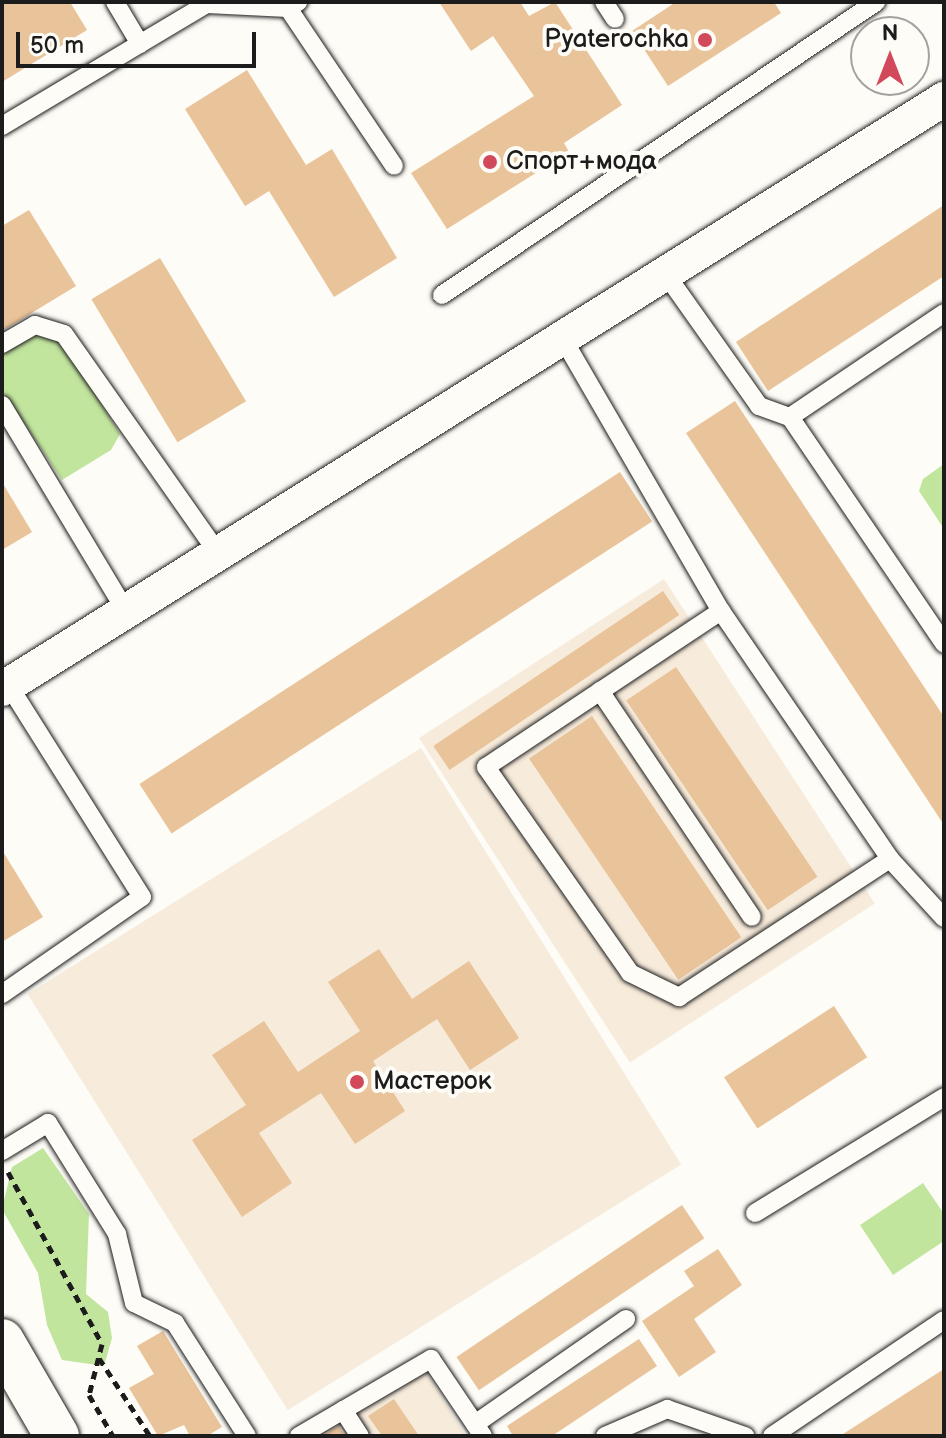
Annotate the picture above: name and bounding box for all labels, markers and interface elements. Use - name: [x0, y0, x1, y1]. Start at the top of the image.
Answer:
- scale bar: [20, 16, 260, 66]
- north arrow: [850, 16, 930, 96]
- text: N: [882, 20, 898, 47]
- place label: Pyaterochka: [544, 24, 689, 56]
- text: 50 m: [30, 31, 84, 60]
- marker: Pyaterochka: [696, 31, 714, 49]
- place label: Спорт+мода: [506, 146, 657, 178]
- marker: Спорт+мода: [481, 153, 499, 171]
- place label: Мастерок: [373, 1066, 492, 1098]
- marker: Мастерок: [348, 1073, 366, 1091]

